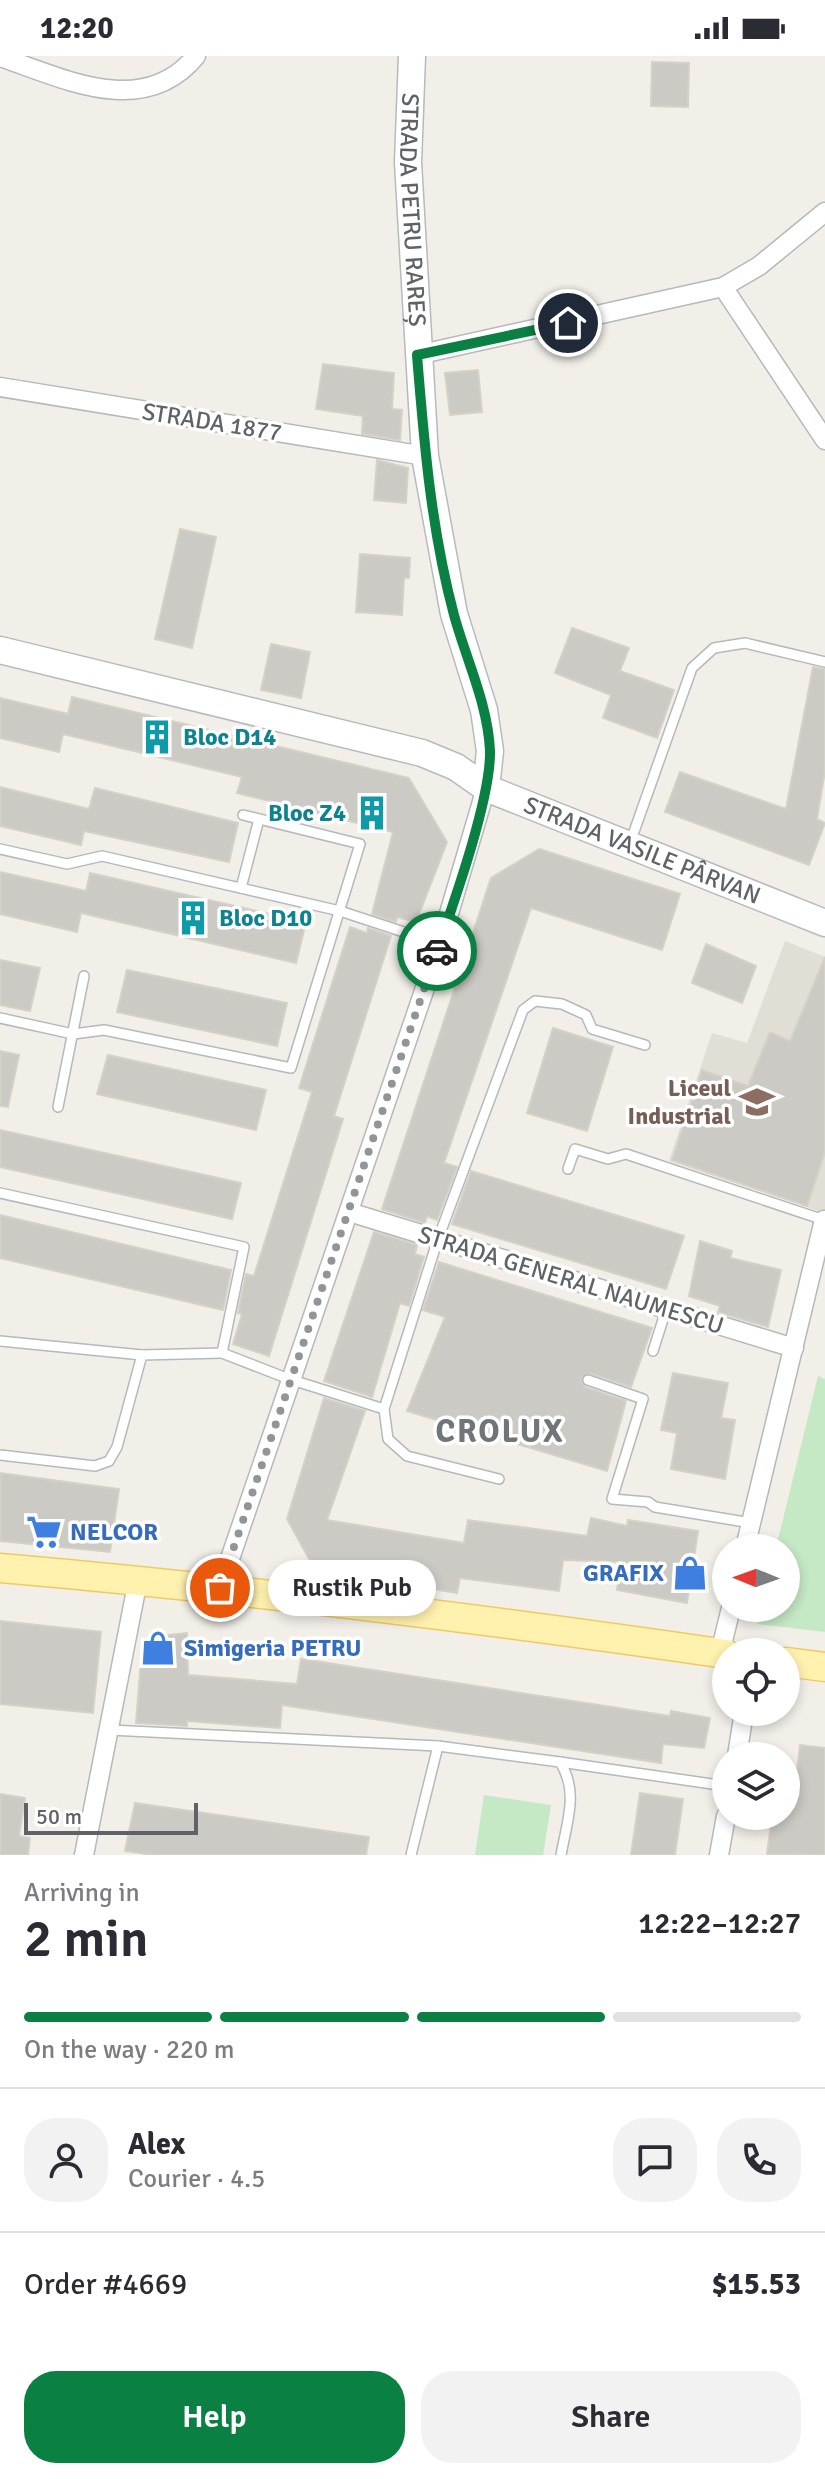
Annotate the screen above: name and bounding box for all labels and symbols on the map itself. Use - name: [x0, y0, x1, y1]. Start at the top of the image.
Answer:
- street label: STRADA PETRU RAREȘ: [393, 93, 432, 327]
- pin: [534, 289, 602, 357]
- street label: STRADA 1877: [140, 396, 284, 448]
- building icon: Bloc D14: [138, 718, 176, 756]
- place label: Bloc D14: [183, 722, 276, 752]
- street label: STRADA VASILE PÂRVAN: [520, 790, 765, 911]
- building icon: Bloc Z4: [353, 794, 391, 832]
- place label: Bloc Z4: [268, 798, 346, 828]
- building icon: Bloc D10: [174, 899, 212, 937]
- place label: Bloc D10: [219, 903, 312, 933]
- courier: [397, 911, 477, 991]
- place label: Liceul Industrial: [628, 1073, 731, 1131]
- school or university icon: Liceul Industrial: [738, 1083, 776, 1121]
- street label: STRADA GENERAL NAUMESCU: [415, 1219, 727, 1341]
- district label: CROLUX: [435, 1412, 565, 1451]
- supermarket icon: NELCOR: [25, 1513, 63, 1551]
- place label: NELCOR: [70, 1517, 158, 1547]
- north arrow: [712, 1534, 800, 1622]
- pin: [186, 1554, 254, 1622]
- shop icon: GRAFIX: [671, 1554, 709, 1592]
- place label: GRAFIX: [583, 1558, 664, 1588]
- callout: Rustik Pub: [268, 1560, 436, 1616]
- shop icon: Simigeria PETRU: [139, 1629, 177, 1667]
- place label: Simigeria PETRU: [184, 1633, 361, 1663]
- scale bar: [24, 1799, 198, 1835]

